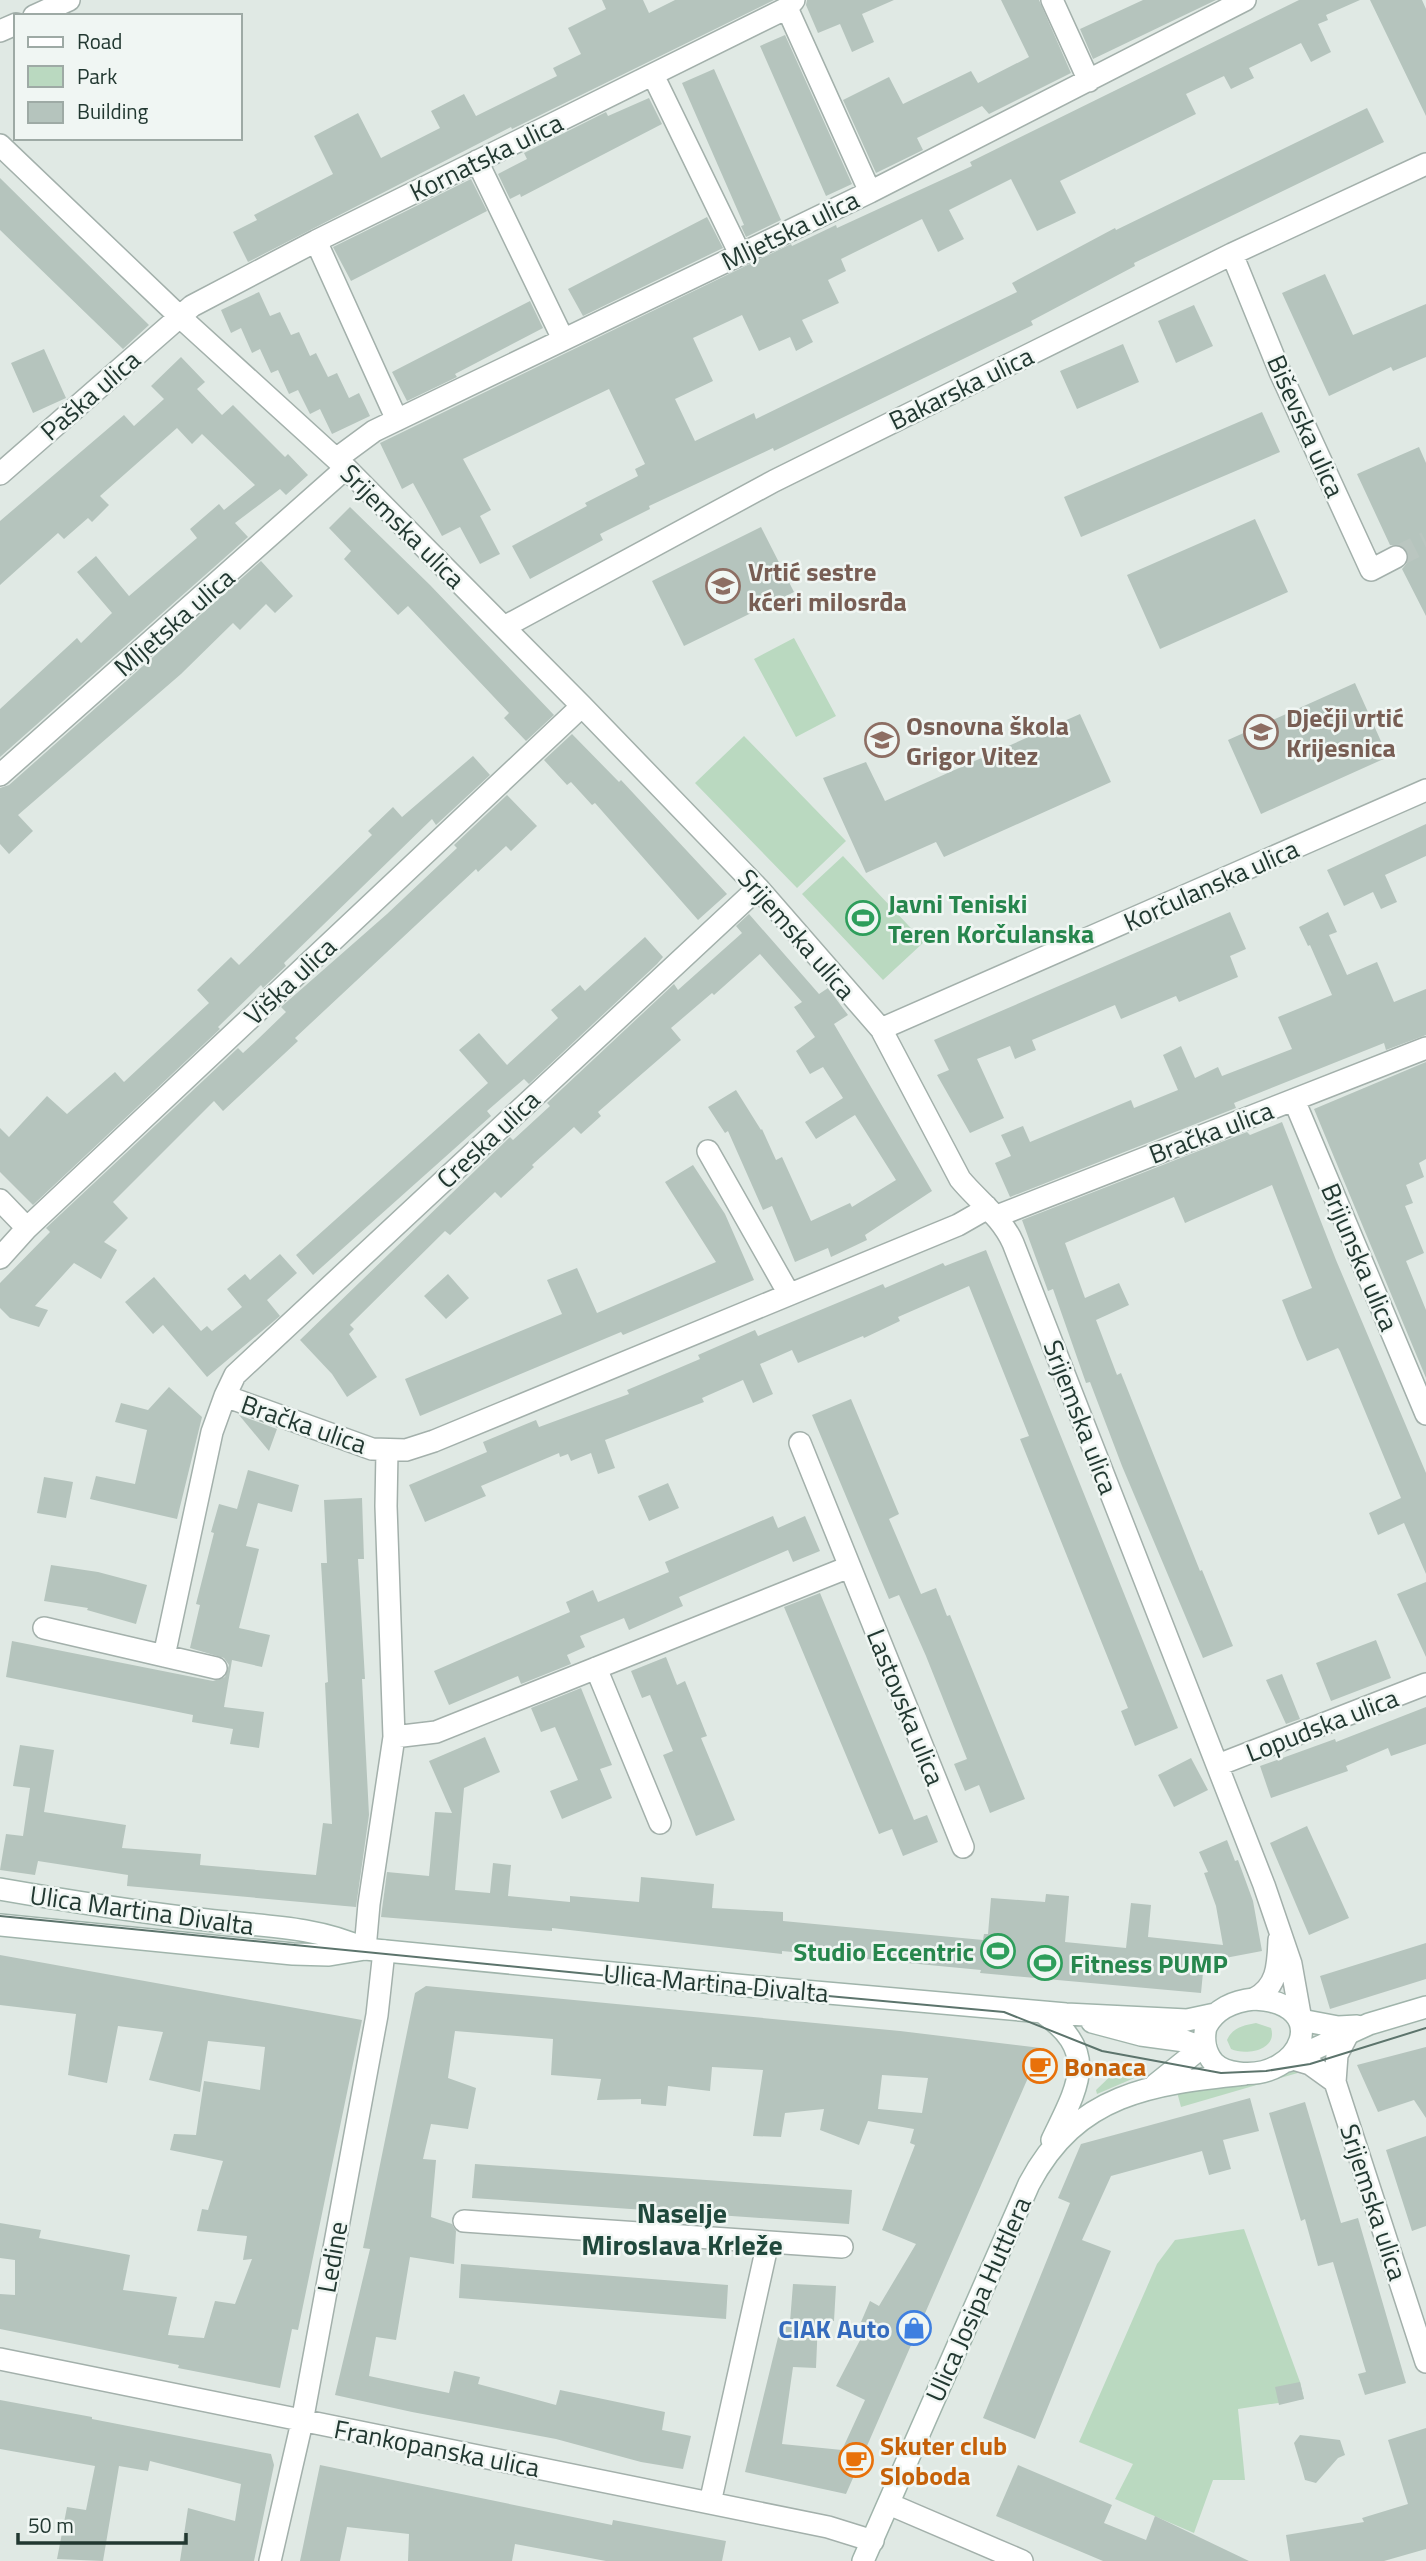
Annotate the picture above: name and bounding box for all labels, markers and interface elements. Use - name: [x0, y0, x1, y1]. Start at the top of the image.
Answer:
- legend: [14, 14, 242, 140]
- text: Road: [77, 25, 122, 57]
- text: Park: [77, 60, 117, 92]
- text: Building: [77, 95, 149, 127]
- street label: Kornatska ulica: [403, 103, 569, 211]
- street label: Mljetska ulica: [715, 180, 865, 280]
- street label: Bakarska ulica: [882, 336, 1040, 440]
- street label: Paška ulica: [31, 340, 149, 450]
- street label: Biševska ulica: [1257, 349, 1355, 503]
- street label: Srijemska ulica: [332, 455, 474, 597]
- place label: Vrtić sestre kćeri milosrđa: [748, 552, 907, 621]
- street label: Mljetska ulica: [105, 558, 243, 686]
- school or university icon: Vrtić sestre kćeri milosrđa: [704, 567, 742, 605]
- place label: Dječji vrtić Krijesnica: [1286, 698, 1404, 767]
- place label: Osnovna škola Grigor Vitez: [906, 706, 1069, 775]
- school or university icon: Dječji vrtić Krijesnica: [1242, 713, 1280, 751]
- school or university icon: Osnovna škola Grigor Vitez: [863, 721, 901, 759]
- street label: Korčulanska ulica: [1117, 829, 1305, 941]
- street label: Srijemska ulica: [729, 860, 865, 1008]
- place label: Javni Teniski Teren Korčulanska: [888, 884, 1094, 953]
- sports icon: Javni Teniski Teren Korčulanska: [844, 899, 882, 937]
- street label: Viška ulica: [235, 928, 345, 1034]
- street label: Creska ulica: [428, 1081, 548, 1197]
- street label: Bračka ulica: [1143, 1090, 1279, 1174]
- street label: Brijunska ulica: [1311, 1177, 1409, 1337]
- street label: Srijemska ulica: [1034, 1334, 1128, 1500]
- street label: Bračka ulica: [236, 1384, 372, 1464]
- street label: Lastovska ulica: [857, 1623, 955, 1791]
- street label: Lopudska ulica: [1240, 1678, 1404, 1772]
- street label: Ulica Martina Divalta: [27, 1875, 257, 1945]
- place label: Studio Eccentric: [793, 1932, 974, 1971]
- sports icon: Studio Eccentric: [979, 1932, 1017, 1970]
- sports icon: Fitness PUMP: [1026, 1944, 1064, 1982]
- place label: Fitness PUMP: [1070, 1944, 1228, 1983]
- street label: Ulica Martina Divalta: [602, 1954, 830, 2012]
- cafe icon: Bonaca: [1021, 2047, 1059, 2085]
- place label: Bonaca: [1064, 2047, 1146, 2086]
- street label: Srijemska ulica: [1330, 2119, 1418, 2285]
- street label: Ulica Josipa Huttlera: [915, 2190, 1041, 2408]
- district label: Naselje Miroslava Krleže: [581, 2191, 783, 2266]
- street label: Ledine: [307, 2218, 357, 2296]
- place label: CIAK Auto: [778, 2309, 890, 2348]
- shop icon: CIAK Auto: [895, 2309, 933, 2347]
- street label: Frankopanska ulica: [331, 2409, 543, 2487]
- place label: Skuter club Sloboda: [880, 2426, 1007, 2495]
- cafe icon: Skuter club Sloboda: [837, 2441, 875, 2479]
- scale bar: [18, 2502, 186, 2546]
- text: 50 m: [28, 2509, 74, 2541]

